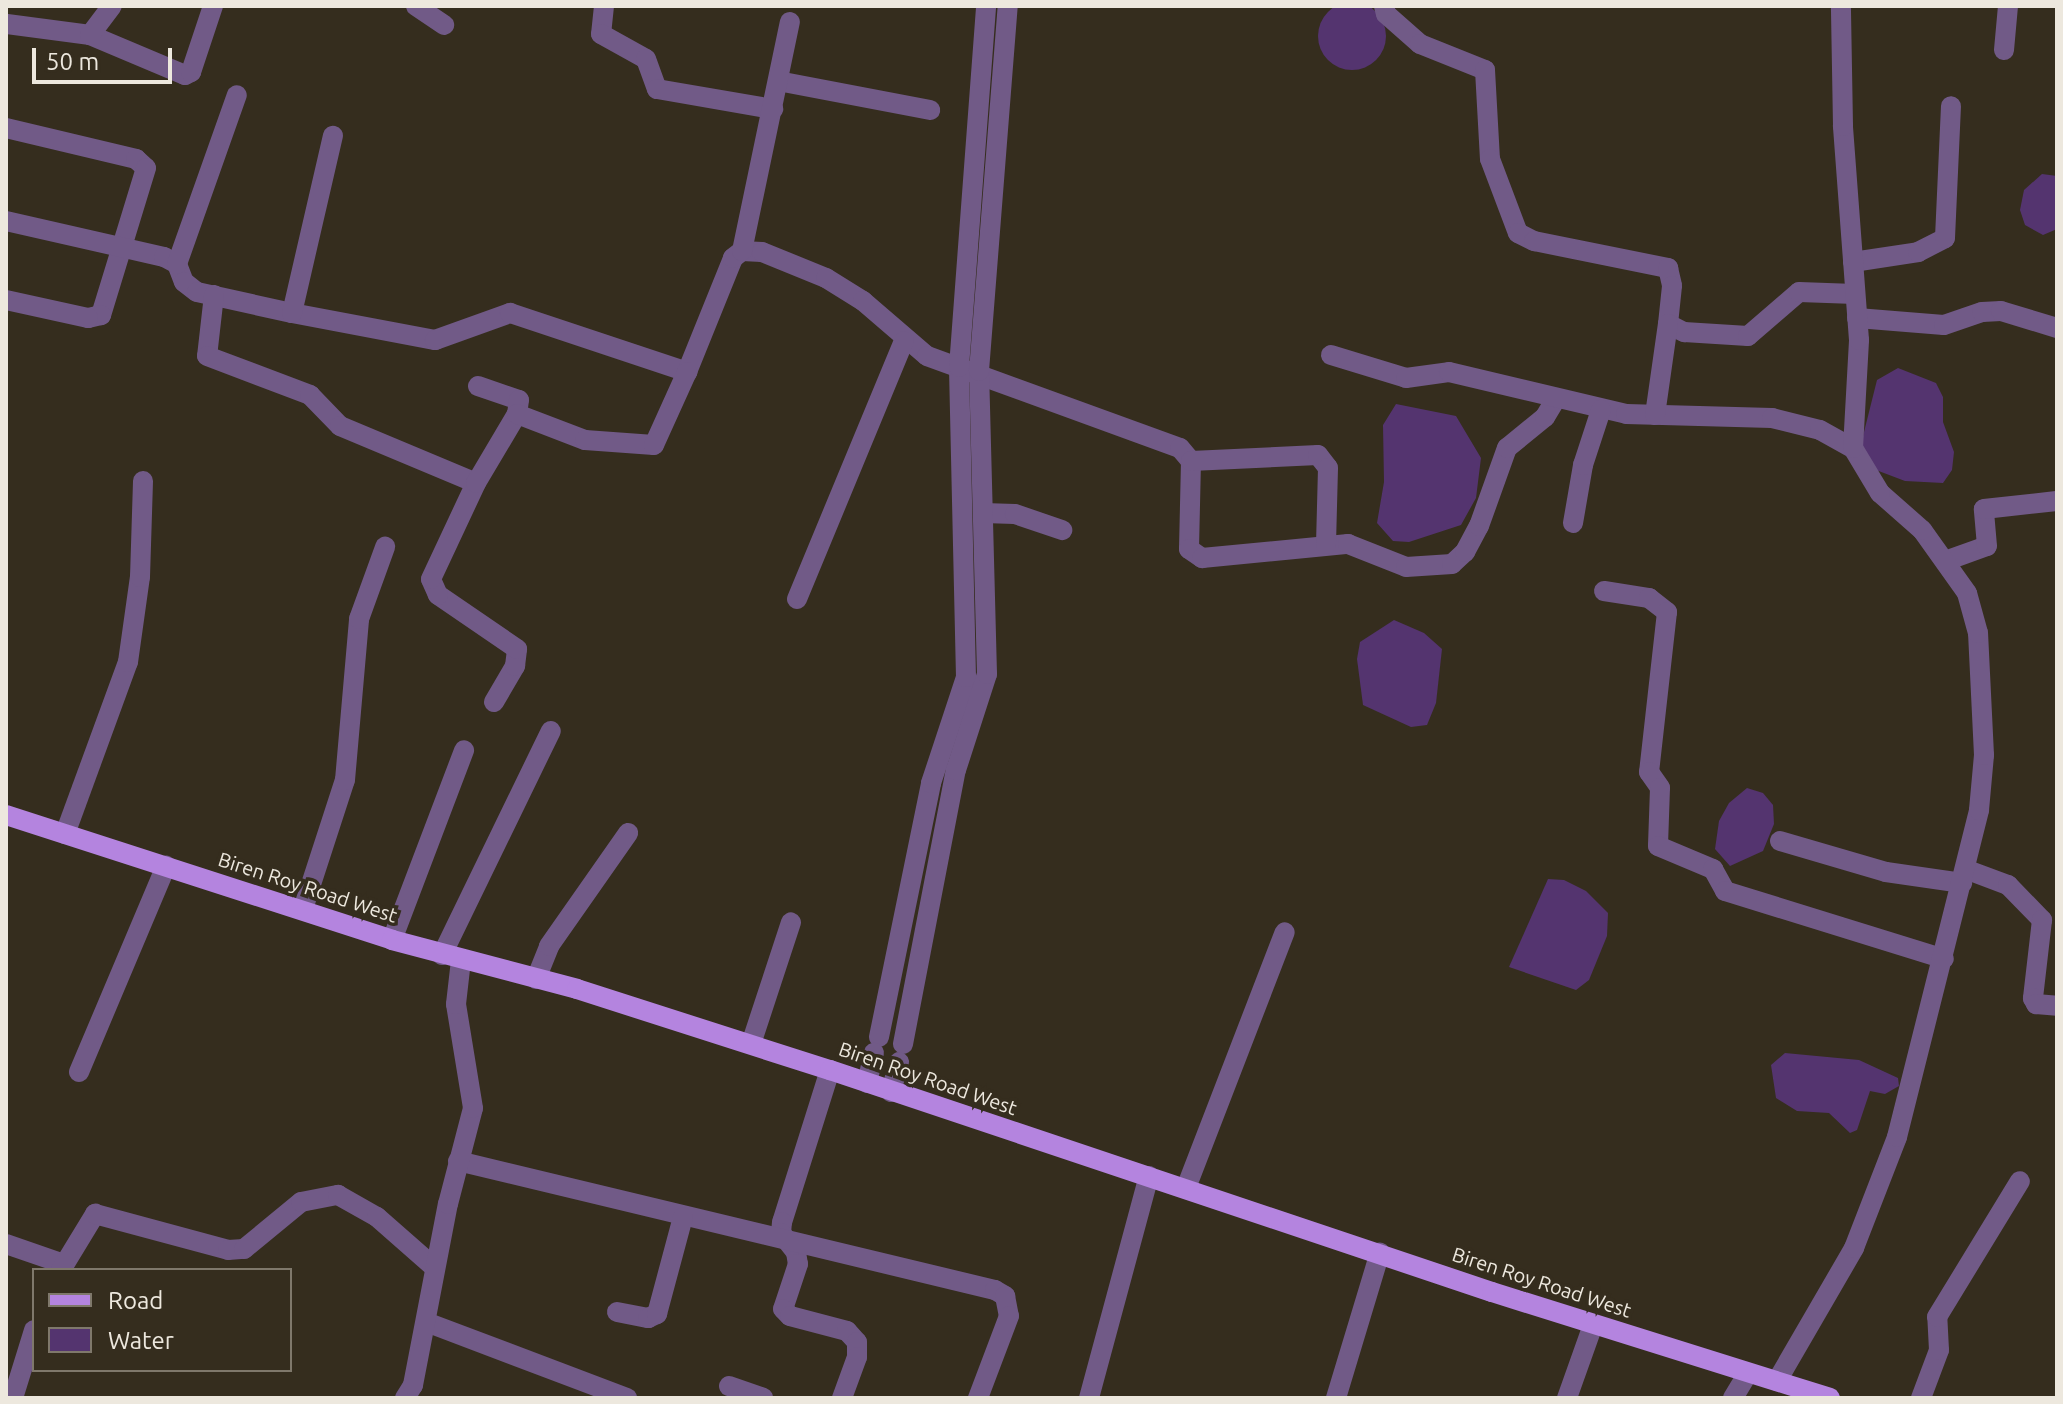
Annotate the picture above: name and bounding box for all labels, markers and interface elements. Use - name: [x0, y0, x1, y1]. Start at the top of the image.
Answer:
- scale bar: [36, 32, 176, 82]
- text: 50 m: [46, 48, 99, 75]
- street label: Biren Roy Road West: [215, 847, 401, 927]
- street label: Biren Roy Road West: [836, 1036, 1020, 1120]
- street label: Biren Roy Road West: [1449, 1242, 1635, 1322]
- legend: [32, 1268, 292, 1372]
- text: Road: [108, 1287, 163, 1314]
- text: Water: [108, 1327, 174, 1354]

